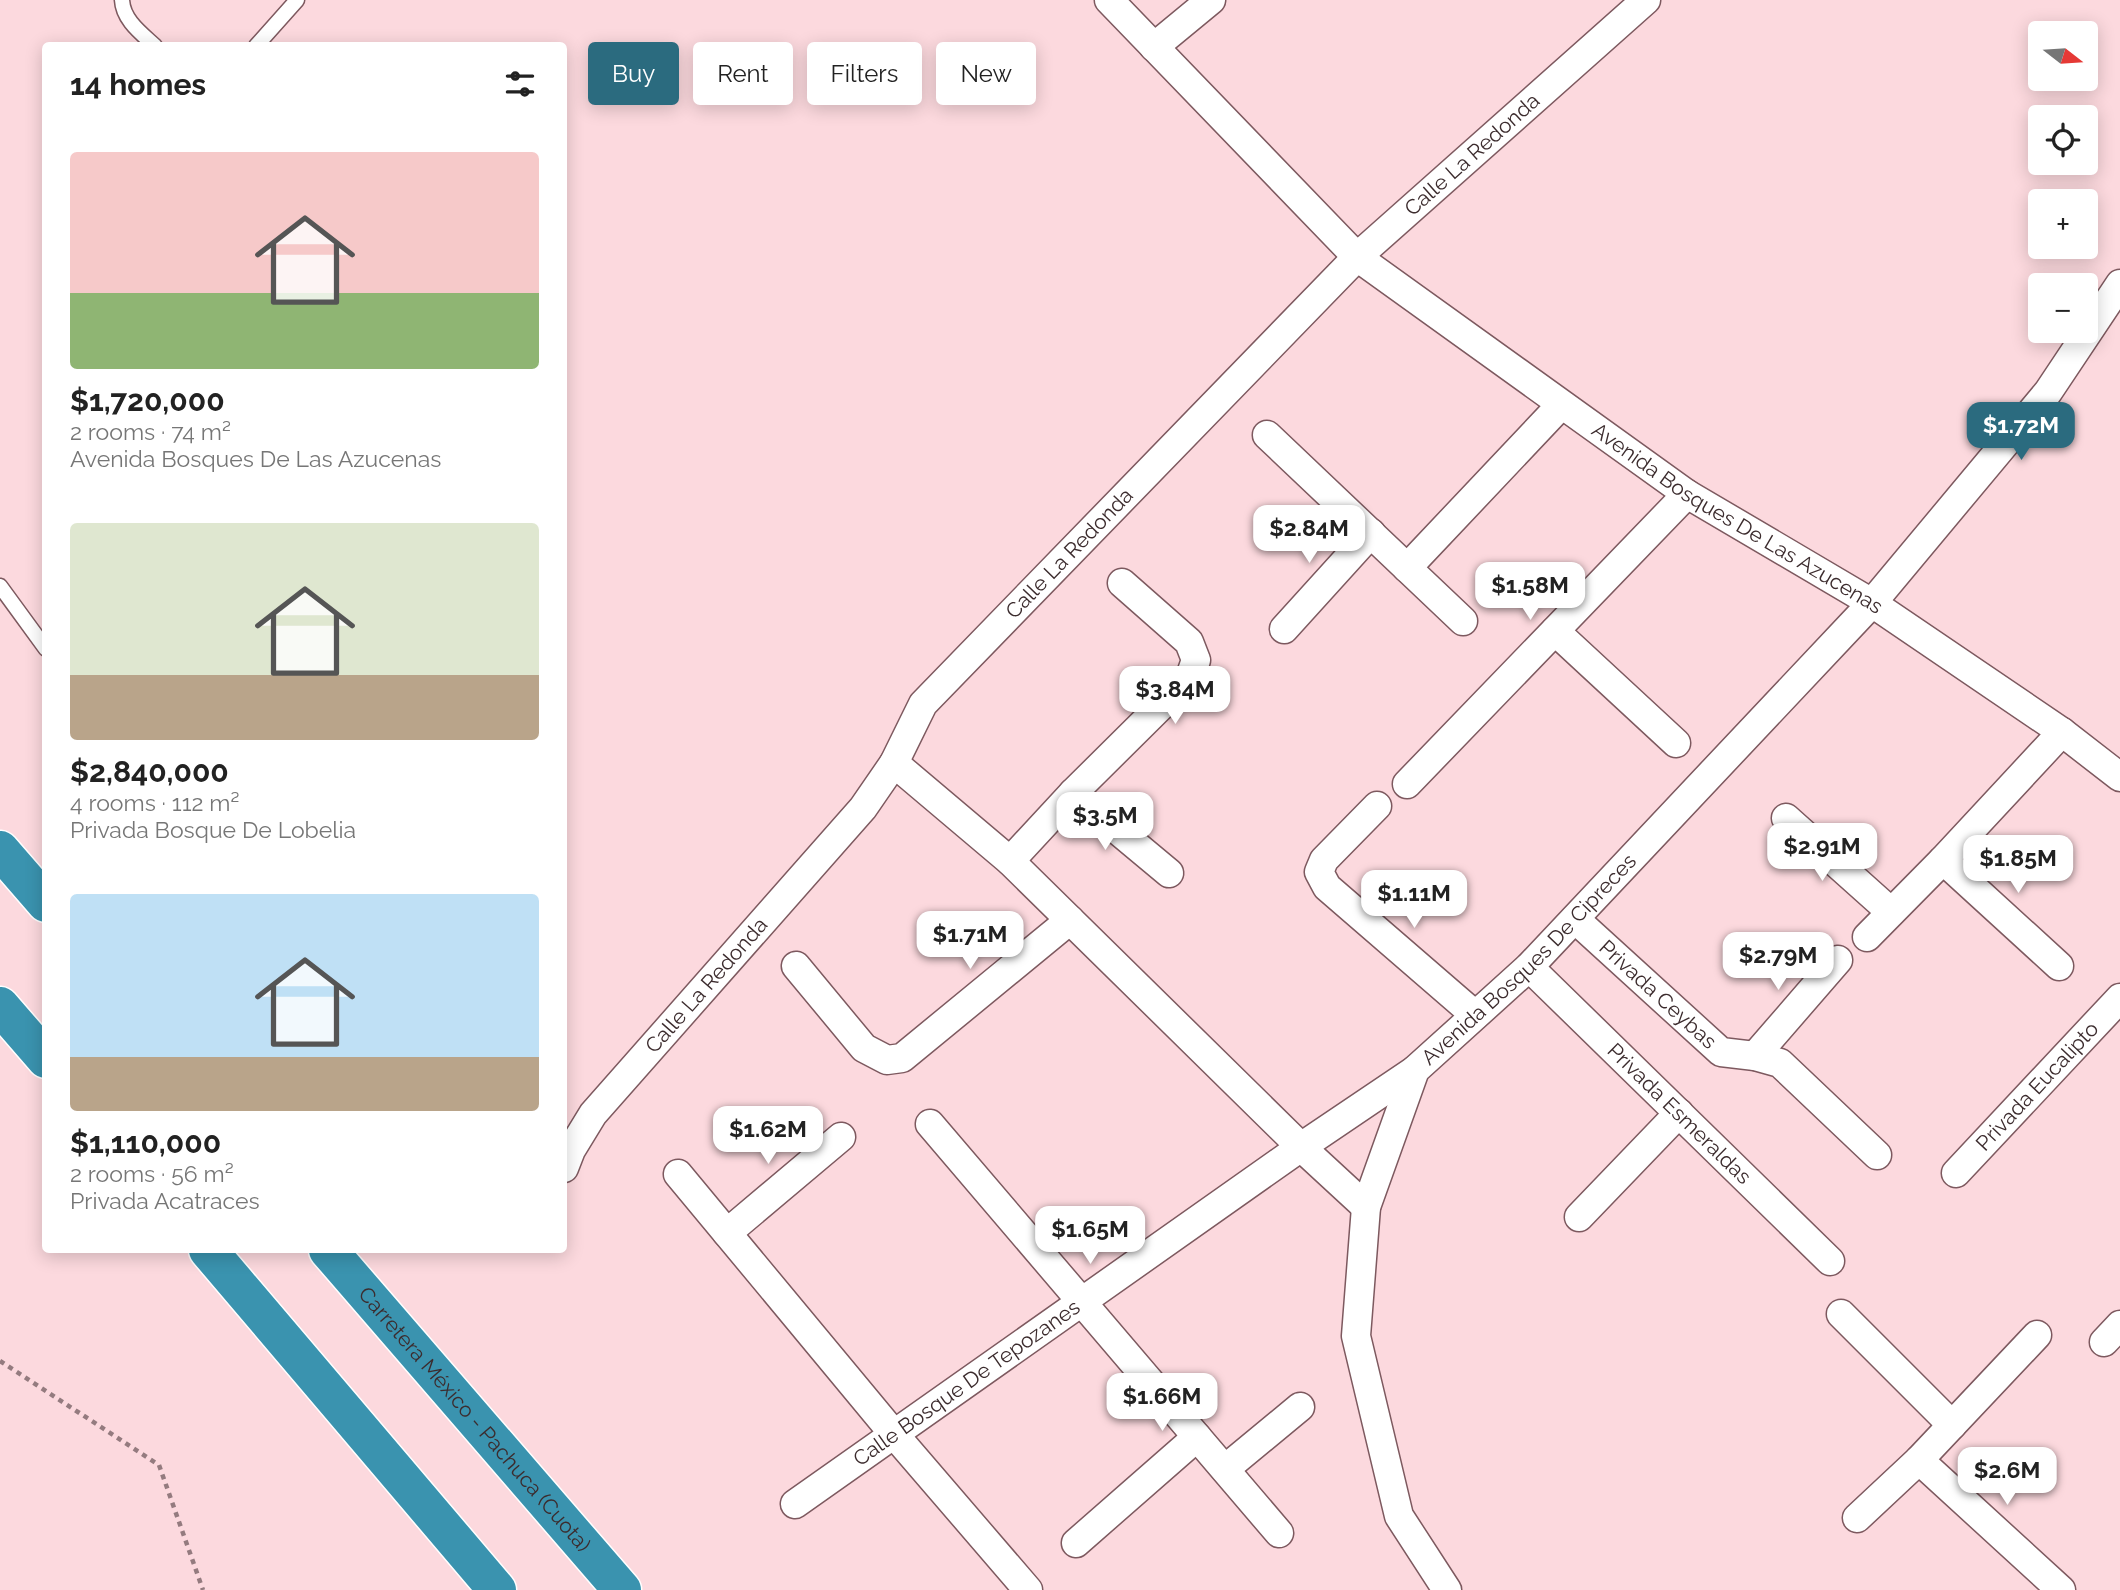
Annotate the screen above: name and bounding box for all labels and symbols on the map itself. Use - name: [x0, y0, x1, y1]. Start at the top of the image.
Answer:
- north arrow: [2028, 21, 2098, 91]
- street label: Calle La Redonda: [1399, 88, 1544, 221]
- pin: $1.72M: [1964, 402, 2078, 462]
- street label: Avenida Bosques De Las Azucenas: [1587, 417, 1888, 619]
- street label: Calle La Redonda: [1000, 483, 1138, 623]
- pin: $2.84M: [1252, 505, 1366, 565]
- pin: $1.58M: [1473, 562, 1587, 622]
- pin: $3.84M: [1118, 666, 1232, 726]
- pin: $3.5M: [1056, 792, 1154, 852]
- pin: $2.91M: [1765, 824, 1879, 883]
- pin: $1.85M: [1961, 836, 2075, 895]
- street label: Avenida Bosques De Cipreces: [1416, 848, 1641, 1070]
- pin: $1.11M: [1357, 870, 1471, 930]
- street label: Calle La Redonda: [640, 912, 772, 1058]
- pin: $1.71M: [913, 912, 1027, 971]
- pin: $2.79M: [1721, 932, 1835, 992]
- street label: Privada Ceybas: [1594, 934, 1722, 1054]
- street label: Privada Eucalipto: [1971, 1016, 2103, 1156]
- street label: Privada Esmeraldas: [1603, 1038, 1757, 1189]
- pin: $1.62M: [711, 1106, 825, 1166]
- pin: $1.65M: [1033, 1206, 1147, 1266]
- street label: Carretera México - Pachuca (Cuota): [353, 1281, 596, 1557]
- street label: Calle Bosque De Tepozanes: [848, 1294, 1084, 1471]
- pin: $1.66M: [1105, 1374, 1219, 1433]
- pin: $2.6M: [1958, 1448, 2056, 1507]

